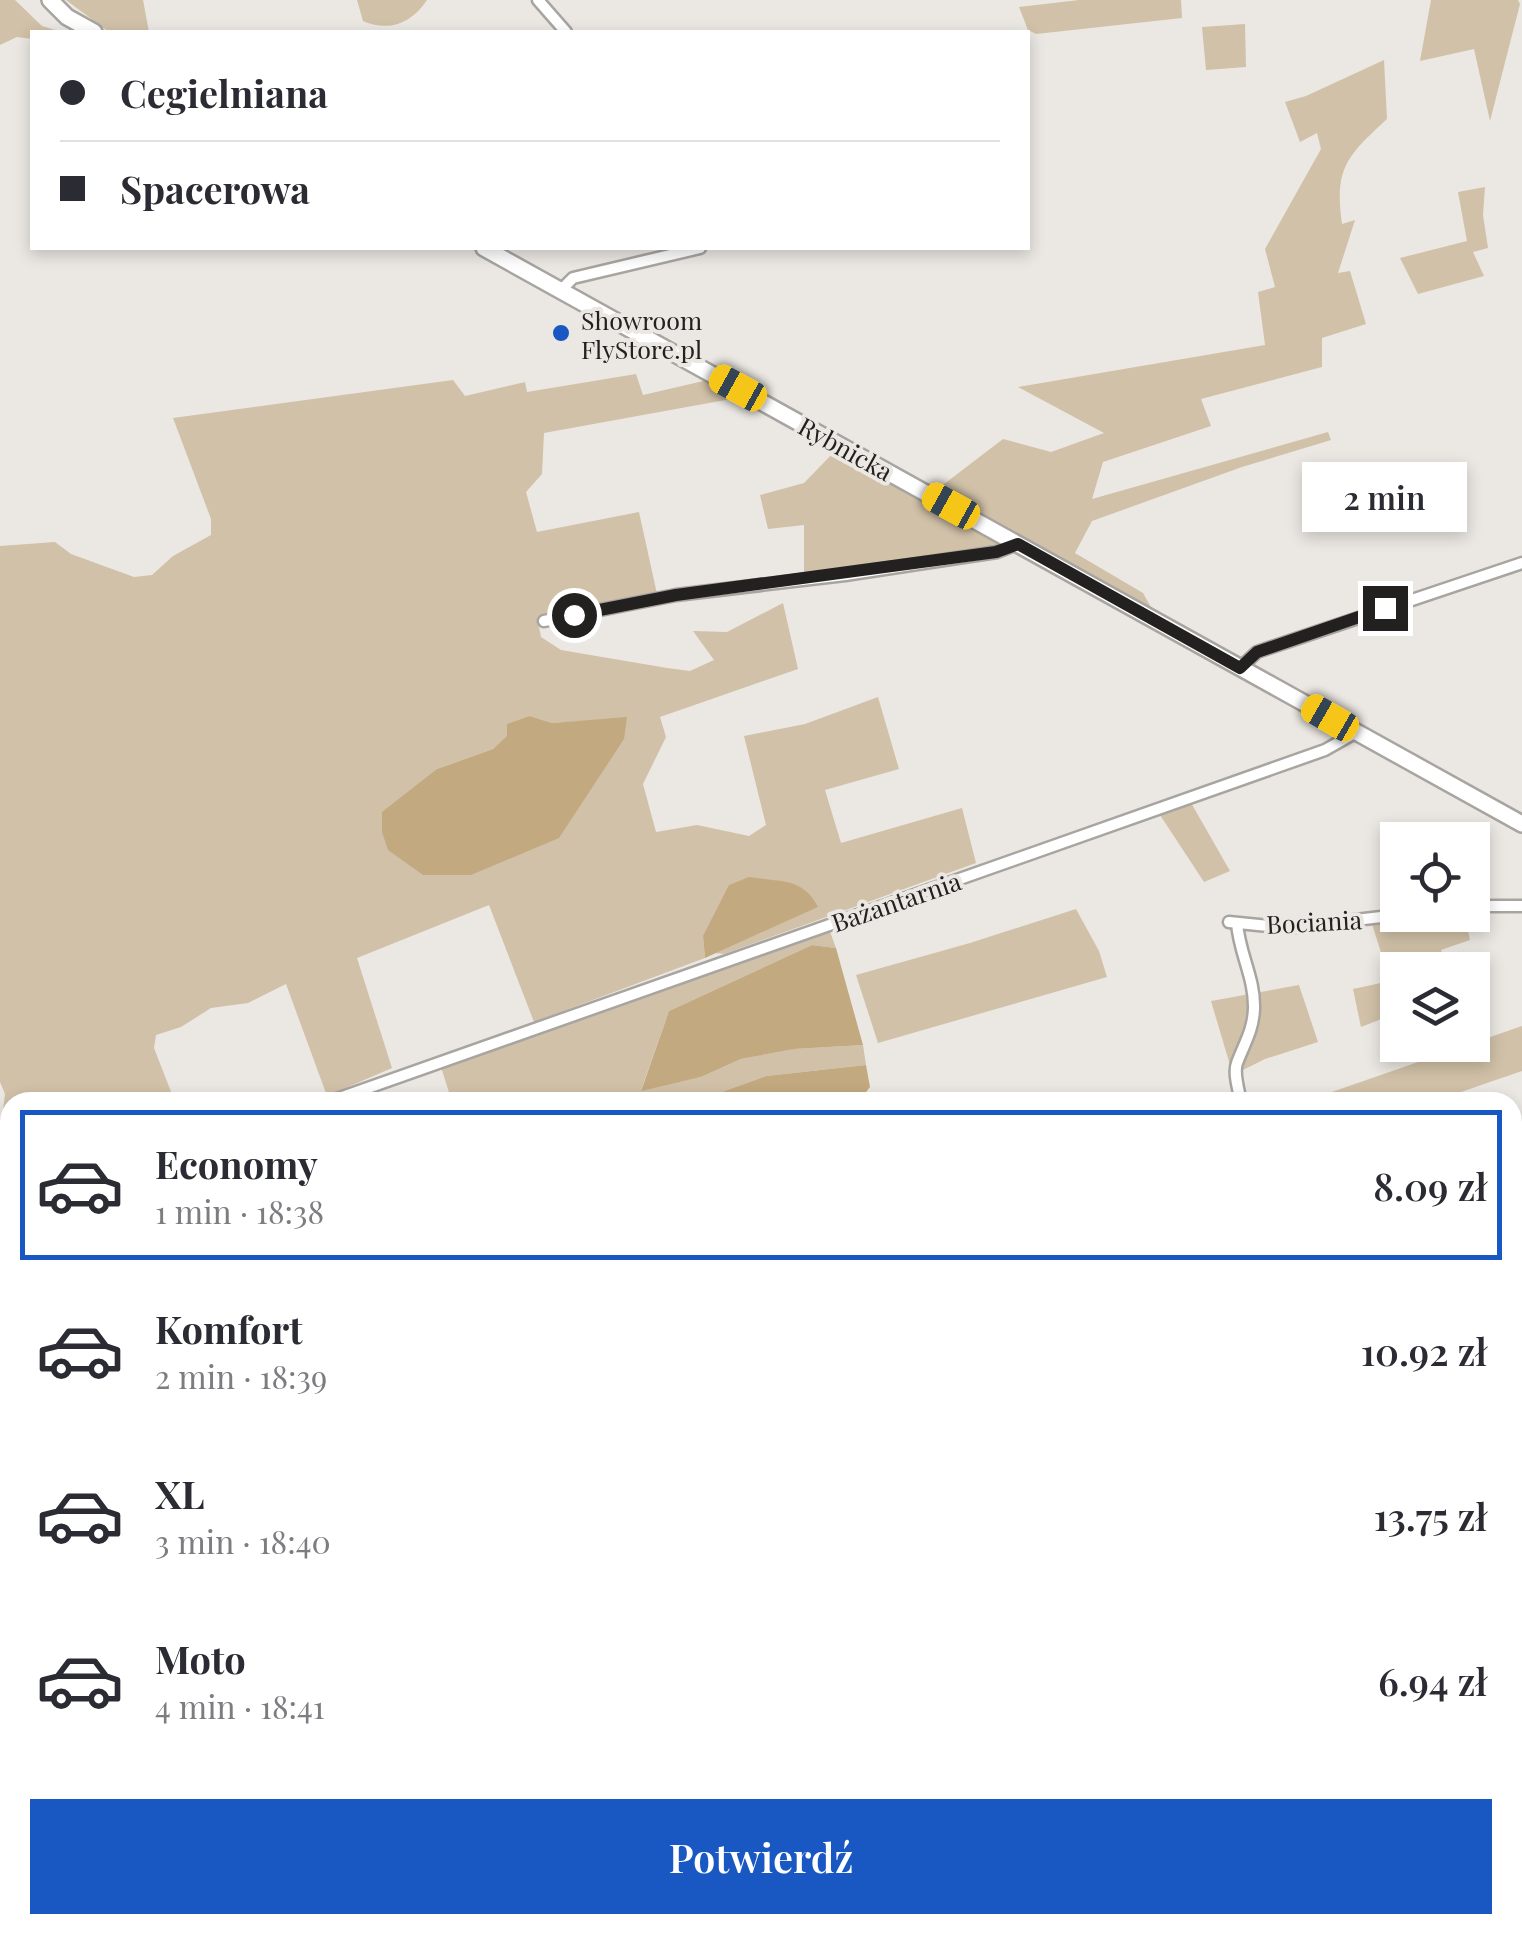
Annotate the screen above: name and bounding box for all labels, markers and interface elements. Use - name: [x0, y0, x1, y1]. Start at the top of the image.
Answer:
- text: Cegielniana: [120, 67, 328, 118]
- text: Spacerowa: [120, 163, 310, 214]
- place label: Showroom FlyStore.pl: [581, 303, 702, 365]
- marker: Showroom FlyStore.pl: [550, 322, 572, 344]
- car: [704, 360, 772, 416]
- street label: Rybnicka: [793, 409, 899, 488]
- callout: 2 min: [1302, 463, 1468, 533]
- text: 2 min: [1344, 475, 1425, 518]
- car: [917, 478, 985, 534]
- route end: [1363, 586, 1408, 631]
- route start: [552, 593, 597, 638]
- car: [1297, 690, 1363, 746]
- map controls: [1380, 822, 1490, 1062]
- button: locate: [1380, 822, 1490, 932]
- street label: Bażantarnia: [827, 863, 965, 938]
- street label: Bociania: [1265, 902, 1363, 940]
- button: layers: [1380, 952, 1490, 1062]
- text: Economy: [155, 1138, 318, 1189]
- icon: car: [35, 1140, 125, 1230]
- text: 8.09 zł: [1373, 1160, 1487, 1211]
- text: 1 min · 18:38: [155, 1189, 324, 1232]
- text: Komfort: [155, 1303, 303, 1354]
- icon: car: [35, 1305, 125, 1395]
- text: 10.92 zł: [1361, 1325, 1487, 1376]
- text: 2 min · 18:39: [155, 1354, 327, 1397]
- text: XL: [155, 1468, 204, 1519]
- icon: car: [35, 1470, 125, 1560]
- text: 13.75 zł: [1374, 1490, 1487, 1541]
- text: 3 min · 18:40: [155, 1519, 331, 1562]
- text: Moto: [155, 1633, 246, 1684]
- icon: car: [35, 1635, 125, 1725]
- text: 6.94 zł: [1378, 1655, 1487, 1706]
- text: 4 min · 18:41: [155, 1684, 325, 1727]
- button: Potwierdź: [30, 1799, 1492, 1914]

